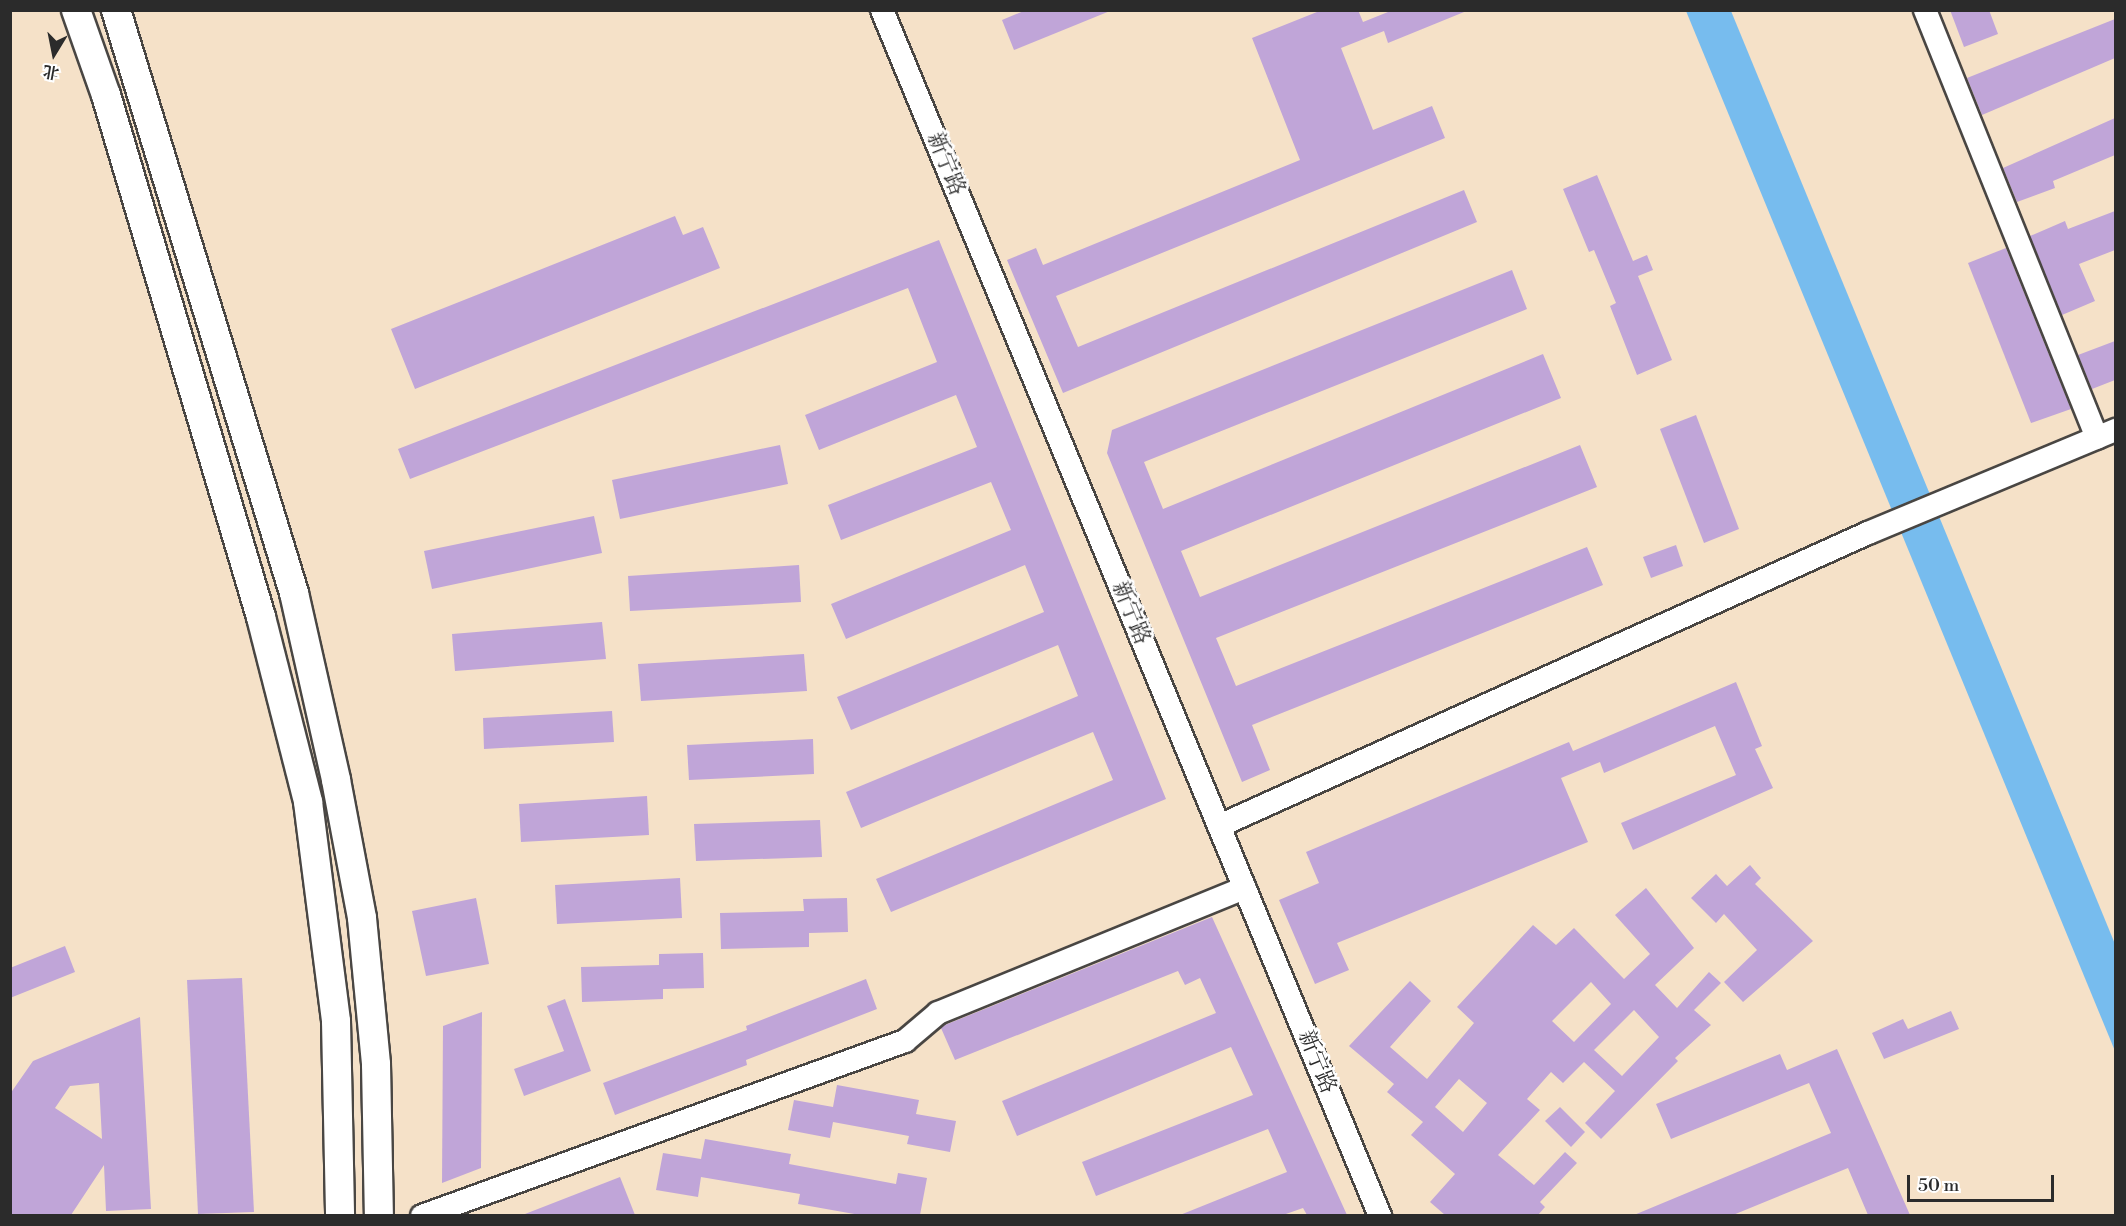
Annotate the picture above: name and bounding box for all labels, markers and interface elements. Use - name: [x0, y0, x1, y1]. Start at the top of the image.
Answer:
- north arrow: [24, 24, 84, 84]
- text: 北: [41, 60, 61, 83]
- street label: 新宁路: [921, 128, 971, 200]
- street label: 新宁路: [1106, 577, 1156, 649]
- street label: 新宁路: [1292, 1026, 1342, 1098]
- scale bar: [1910, 1163, 2057, 1201]
- text: 50 m: [1918, 1174, 1959, 1197]

